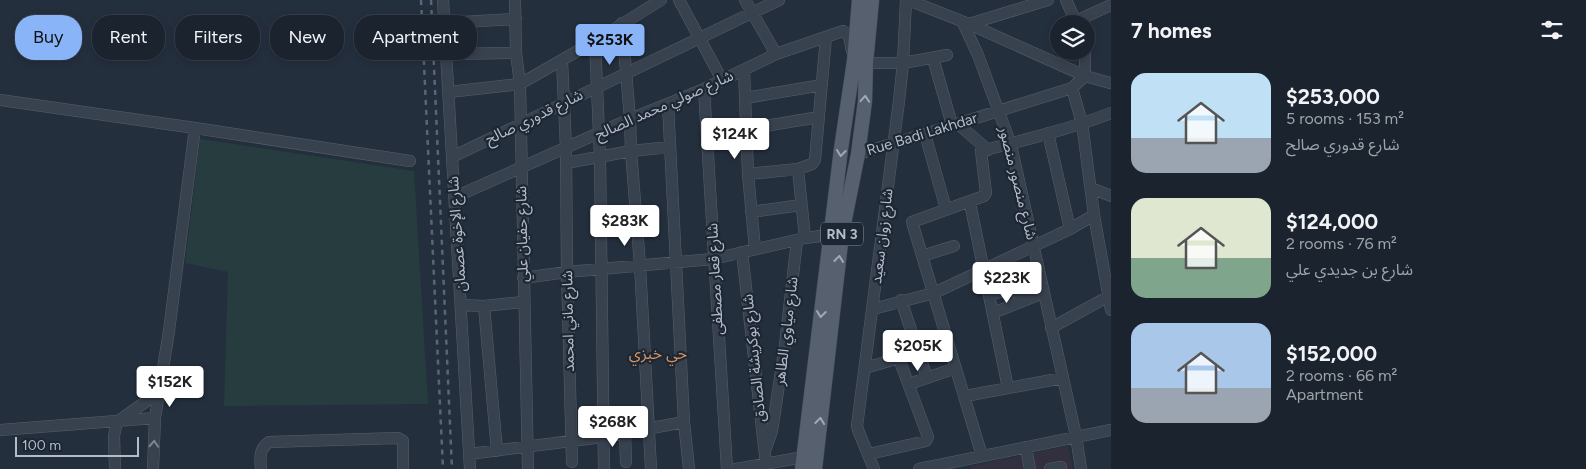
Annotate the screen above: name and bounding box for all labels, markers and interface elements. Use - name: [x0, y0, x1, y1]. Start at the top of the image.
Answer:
- chip: Buy: [15, 15, 82, 60]
- chip: Rent: [92, 15, 165, 60]
- chip: Filters: [175, 15, 260, 60]
- chip: New: [270, 15, 344, 60]
- chip: Apartment: [354, 15, 477, 60]
- map controls: [1050, 15, 1095, 60]
- button: layers: [1050, 15, 1095, 60]
- icon: filters: [1538, 16, 1566, 44]
- text: 7 homes: [1131, 18, 1212, 43]
- pin: $253K: [575, 23, 645, 66]
- text: $253K: [587, 30, 633, 49]
- street label: شارع صولي محمد الصالح: [592, 66, 737, 146]
- text: $253,000: [1286, 84, 1380, 109]
- street label: شارع قدوري صالح: [482, 85, 587, 151]
- icon: home: [1171, 93, 1231, 153]
- one-way arrow: [859, 95, 870, 103]
- street label: Rue Badi Lakhdar: [864, 109, 980, 159]
- text: 5 rooms · 153 m²: [1286, 109, 1404, 128]
- pin: $124K: [700, 118, 770, 160]
- street label: شارع منصور منصور: [992, 123, 1041, 243]
- text: $124K: [712, 124, 758, 143]
- text: شارع قدوري صالح: [1286, 135, 1400, 154]
- one-way arrow: [836, 149, 847, 157]
- street label: شارع الإخوة عصمان: [444, 175, 473, 293]
- street label: شارع حفيان علي: [512, 185, 535, 282]
- street label: شارع زوان سعيد: [867, 187, 900, 285]
- pin: $283K: [590, 204, 660, 247]
- text: $124,000: [1286, 209, 1378, 234]
- text: $283K: [601, 211, 649, 230]
- icon: home: [1171, 218, 1231, 278]
- street label: شارع قعار مصطفى: [703, 222, 730, 336]
- road number: RN 3: [821, 222, 863, 245]
- text: 2 rooms · 76 m²: [1286, 234, 1397, 253]
- one-way arrow: [833, 255, 844, 263]
- text: شارع بن جديدي علي: [1286, 260, 1413, 279]
- pin: $223K: [972, 262, 1042, 304]
- text: $223K: [984, 268, 1030, 287]
- street label: شارع ماني امحمد: [558, 270, 581, 372]
- street label: شارع مياوي الطاهر: [770, 275, 805, 388]
- street label: شارع بوكريشة الصادق: [738, 292, 773, 423]
- one-way arrow: [816, 310, 827, 318]
- pin: $205K: [883, 330, 953, 372]
- text: $205K: [894, 336, 942, 355]
- text: $152,000: [1286, 341, 1377, 366]
- icon: home: [1171, 343, 1231, 403]
- district label: حي خبزي: [629, 344, 687, 366]
- pin: $152K: [135, 366, 205, 408]
- text: 2 rooms · 66 m²: [1286, 366, 1397, 385]
- text: $152K: [148, 372, 192, 391]
- text: Apartment: [1286, 385, 1363, 404]
- pin: $268K: [578, 406, 648, 448]
- text: $268K: [589, 412, 637, 431]
- one-way arrow: [814, 416, 825, 424]
- scale bar: [15, 434, 139, 457]
- text: 100 m: [22, 437, 61, 454]
- one-way arrow: [148, 439, 159, 447]

